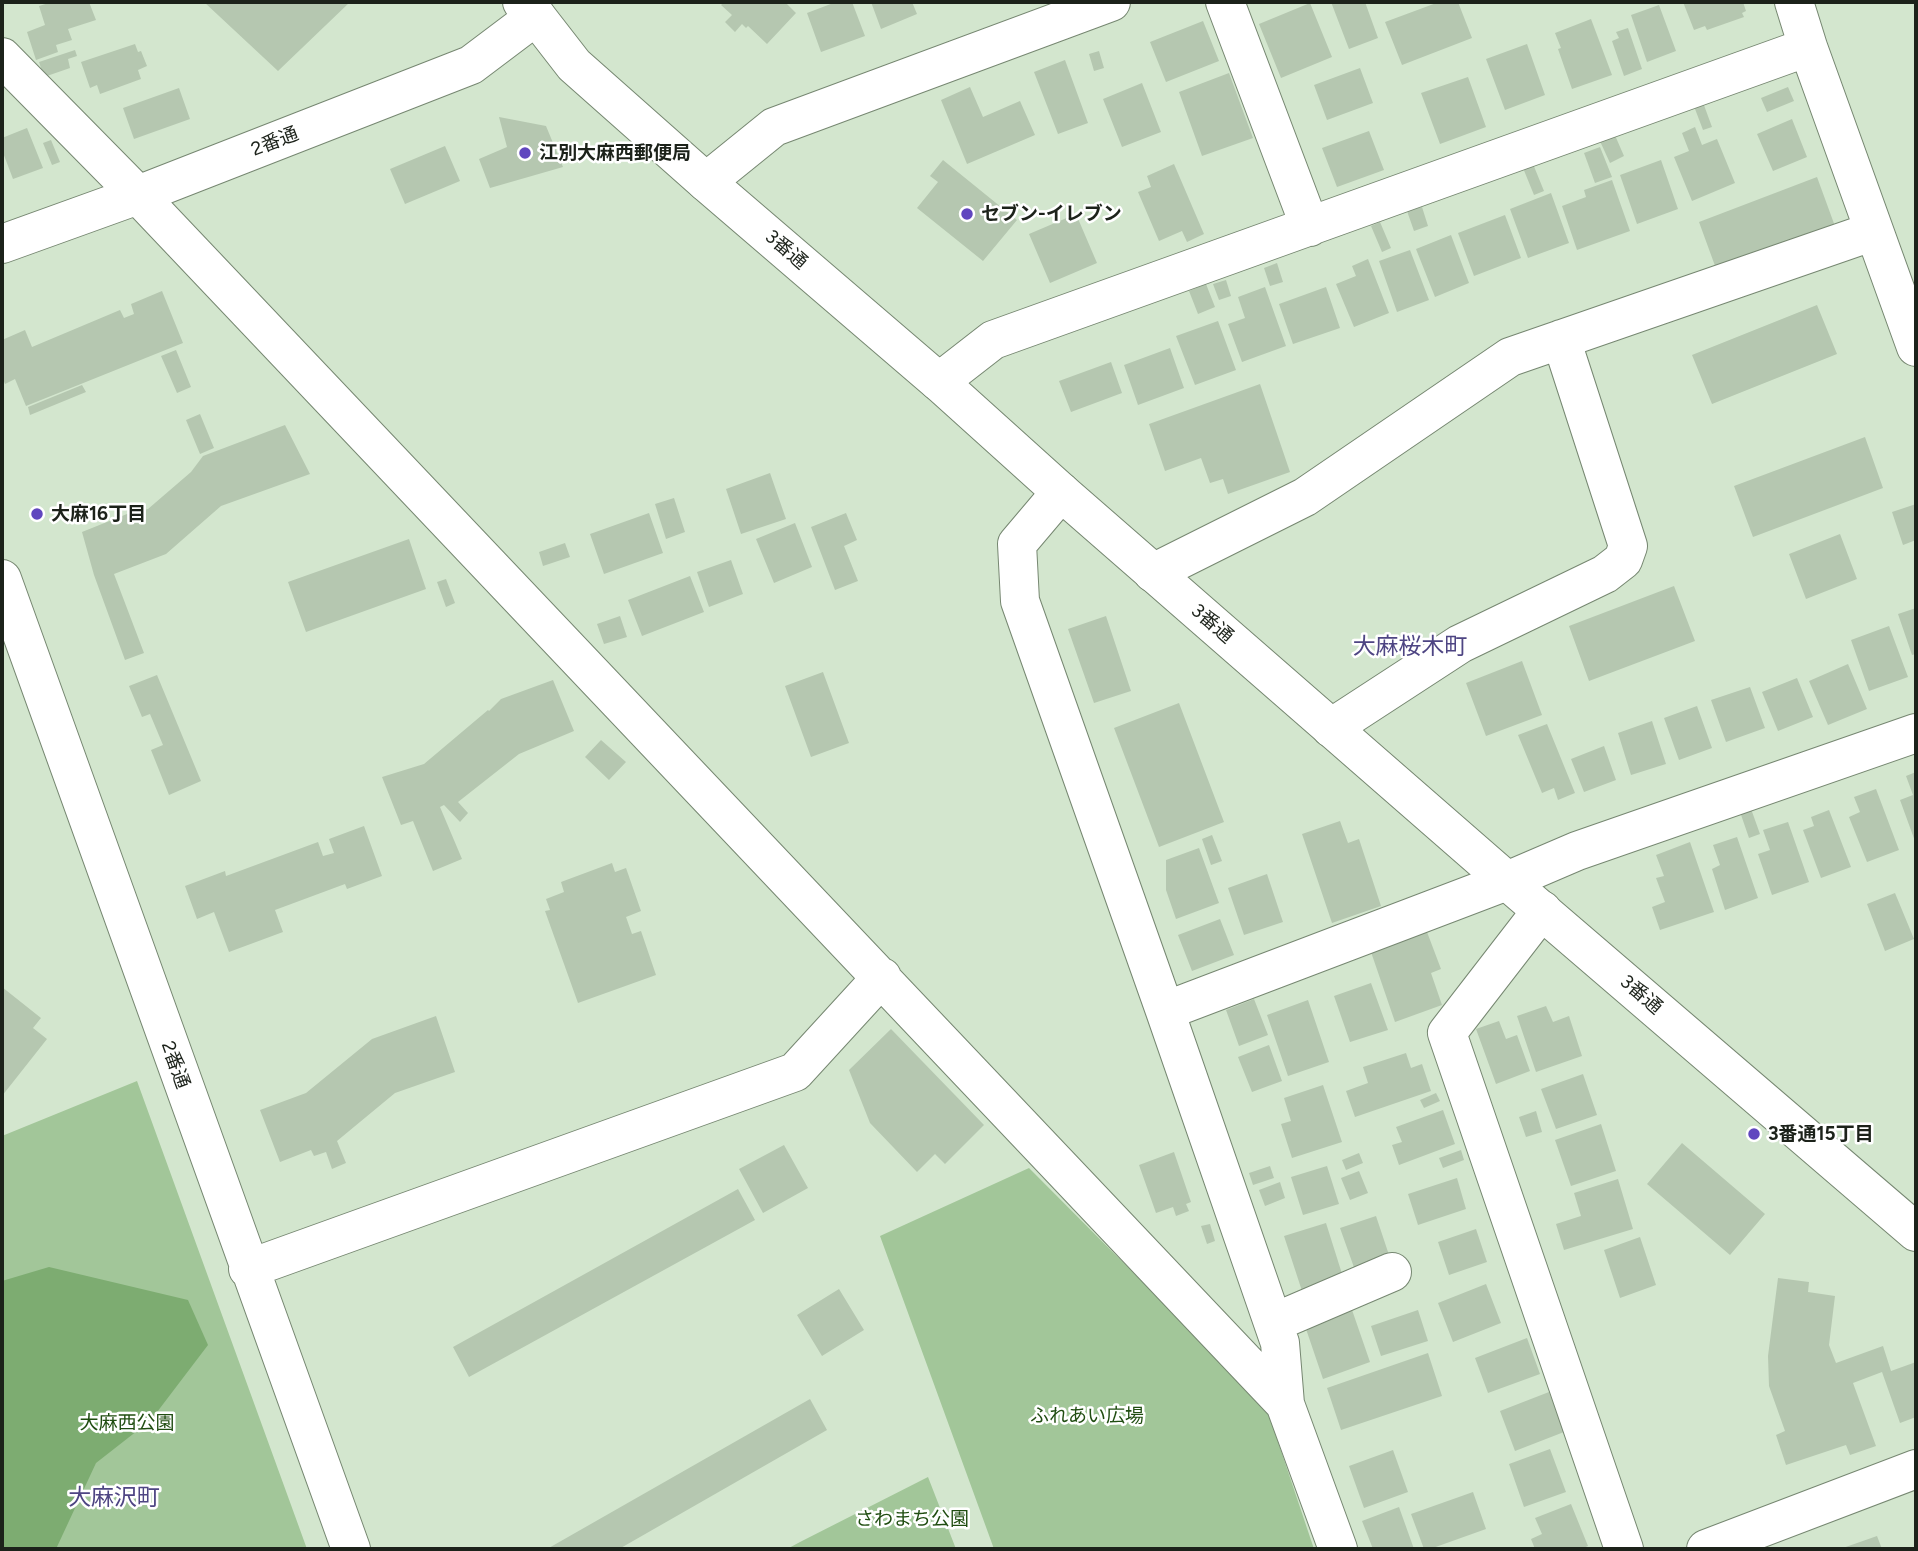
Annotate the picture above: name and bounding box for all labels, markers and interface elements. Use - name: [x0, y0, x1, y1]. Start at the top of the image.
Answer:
- street label: 2番通: [248, 123, 302, 161]
- place label: 江別大麻西郵便局: [539, 142, 691, 164]
- marker: 江別大麻西郵便局: [517, 145, 533, 161]
- place label: セブン-イレブン: [981, 203, 1122, 225]
- marker: セブン-イレブン: [959, 206, 975, 222]
- street label: 3番通: [760, 226, 812, 274]
- place label: 大麻16丁目: [51, 503, 146, 525]
- marker: 大麻16丁目: [29, 506, 45, 522]
- street label: 3番通: [1186, 600, 1238, 648]
- district label: 大麻桜木町: [1353, 633, 1467, 661]
- street label: 3番通: [1615, 971, 1667, 1019]
- street label: 2番通: [156, 1038, 194, 1092]
- place label: 3番通15丁目: [1768, 1123, 1874, 1145]
- marker: 3番通15丁目: [1746, 1126, 1762, 1142]
- park label: ふれあい広場: [1030, 1405, 1144, 1427]
- park label: 大麻西公園: [80, 1412, 174, 1434]
- district label: 大麻沢町: [68, 1484, 160, 1512]
- park label: さわまち公園: [855, 1508, 969, 1530]

